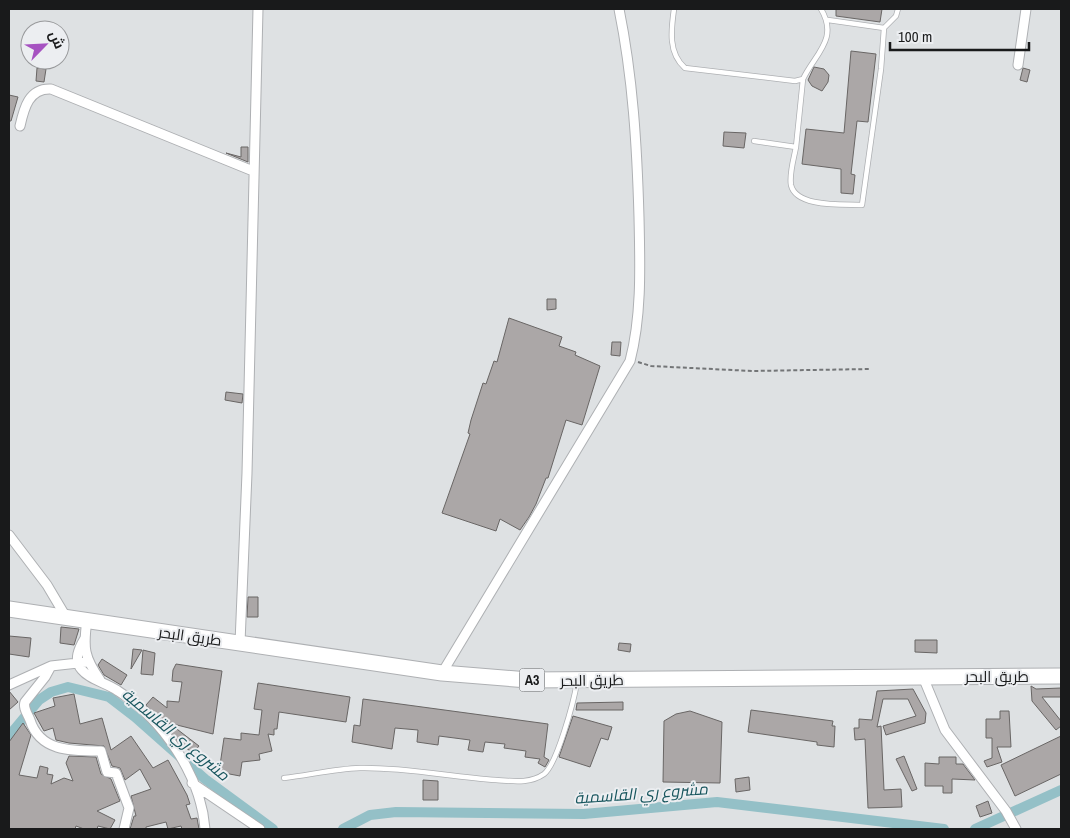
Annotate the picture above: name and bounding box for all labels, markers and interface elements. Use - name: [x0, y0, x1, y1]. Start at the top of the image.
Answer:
- north arrow: [20, 20, 70, 70]
- scale bar: [890, 20, 1029, 52]
- text: 100 m: [898, 26, 932, 47]
- text: ش: [45, 28, 69, 52]
- street label: طريق البحر: [156, 621, 223, 651]
- street label: طريق البحر: [964, 666, 1029, 687]
- road number: A3: [520, 668, 544, 692]
- street label: طريق البحر: [559, 669, 624, 691]
- water label: مشروع ري القاسمية: [116, 683, 235, 787]
- water label: مشروع ري القاسمية: [574, 777, 709, 811]

